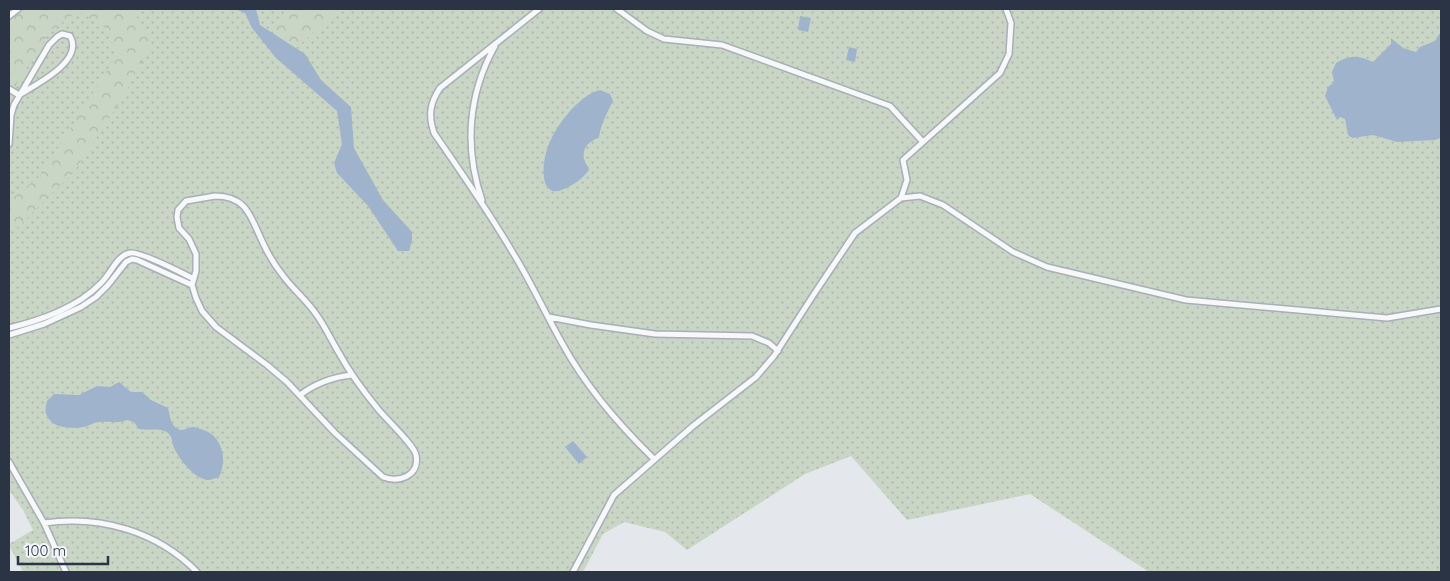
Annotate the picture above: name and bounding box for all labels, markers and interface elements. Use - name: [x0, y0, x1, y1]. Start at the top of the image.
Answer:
- scale bar: [18, 534, 108, 566]
- text: 100 m: [25, 541, 66, 560]

